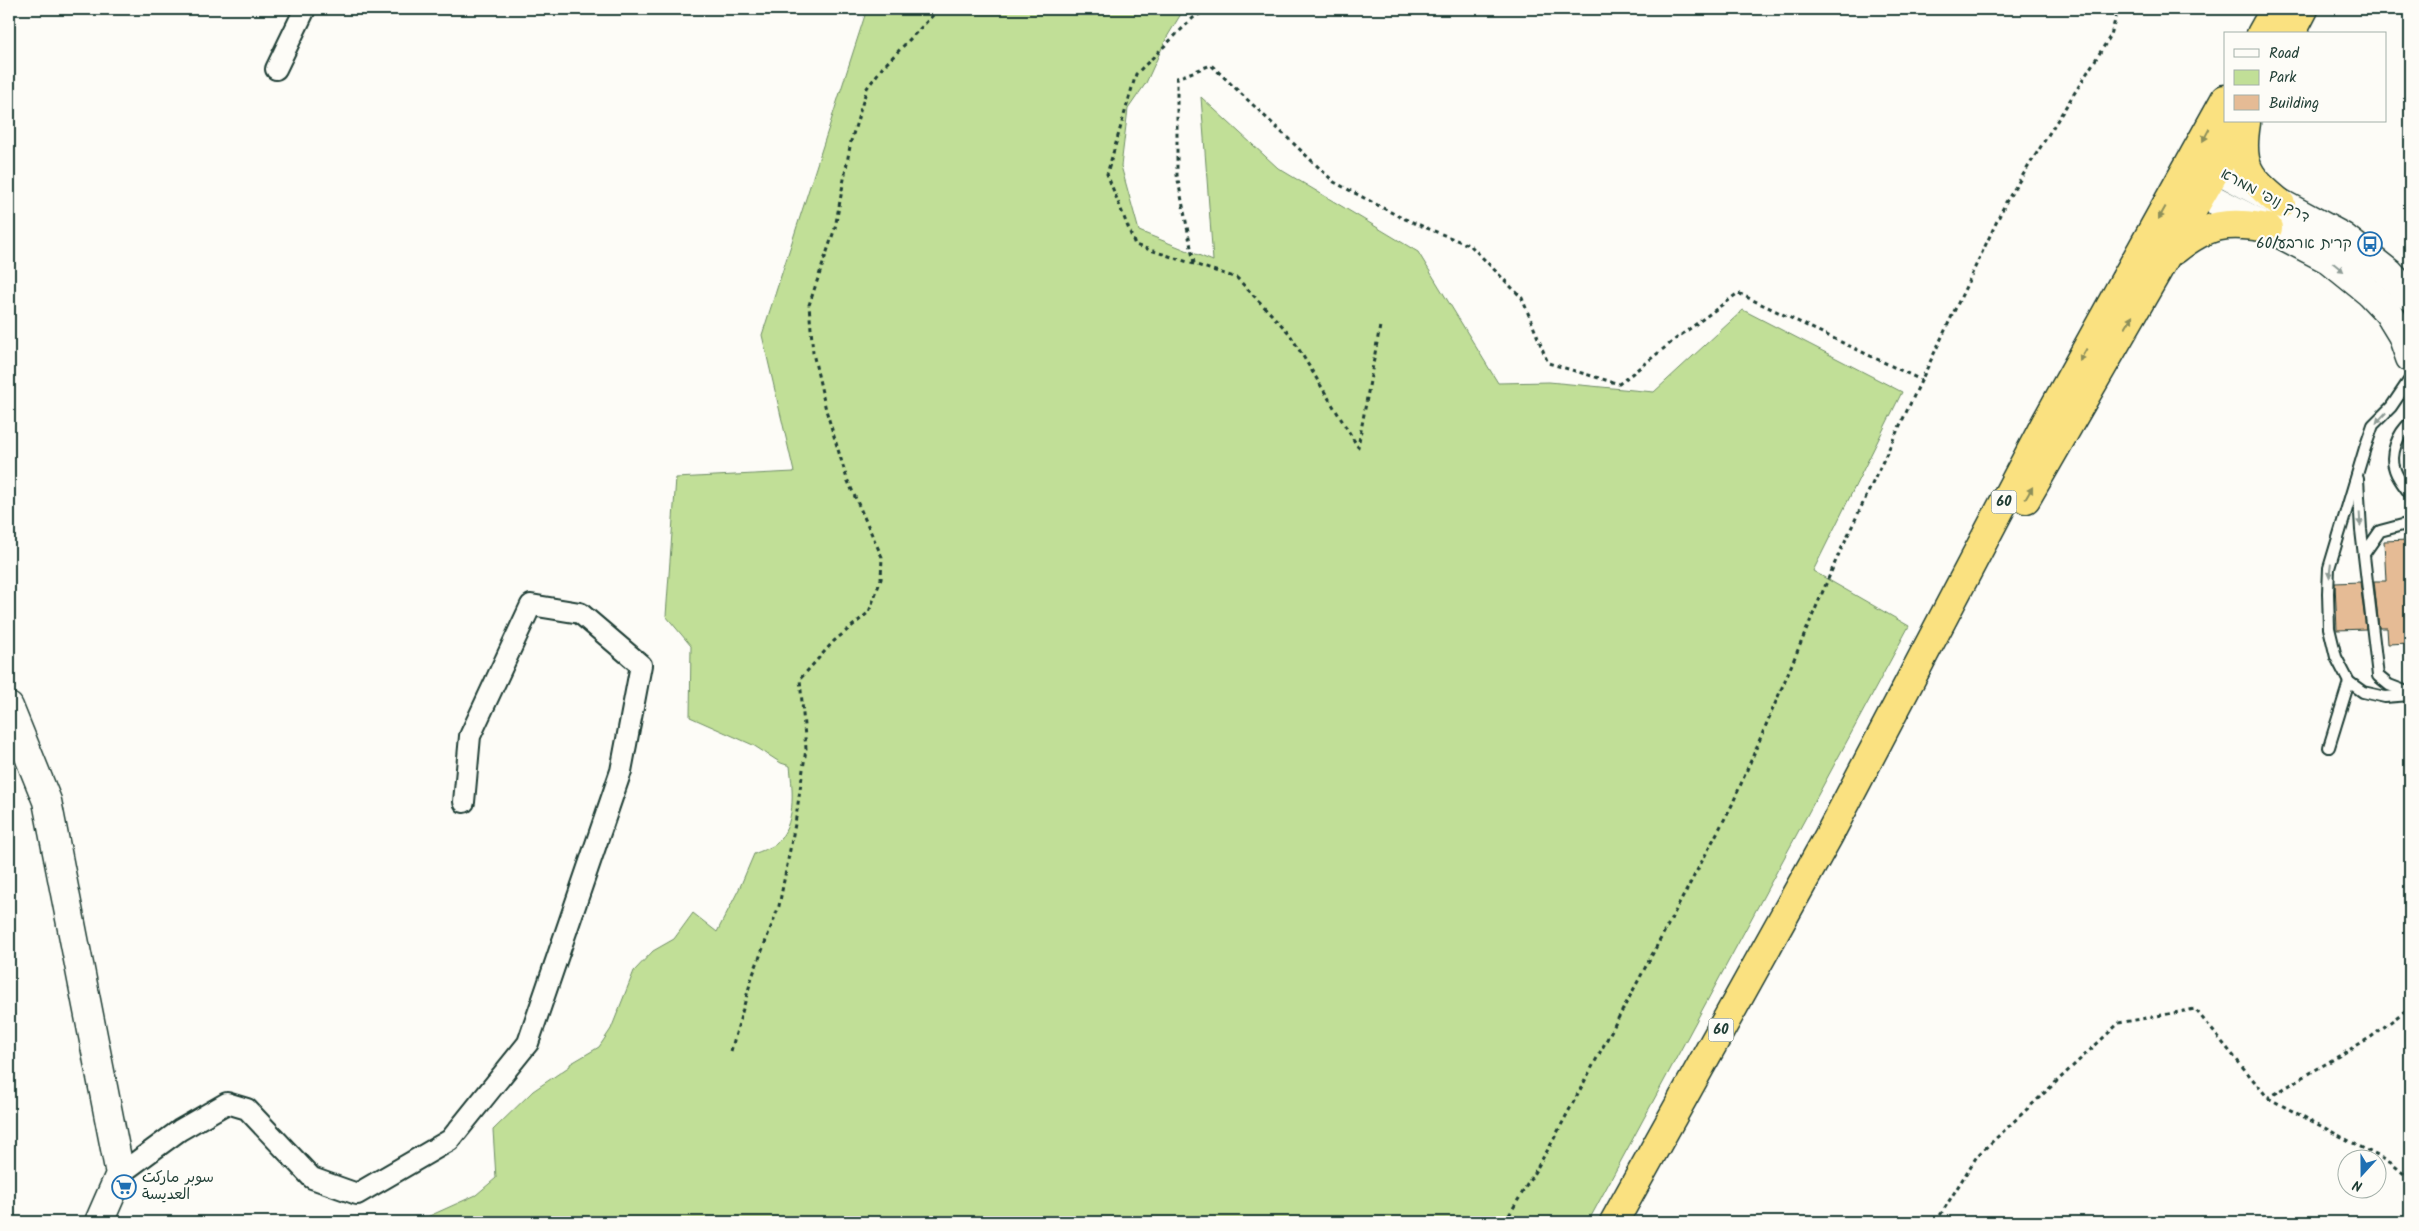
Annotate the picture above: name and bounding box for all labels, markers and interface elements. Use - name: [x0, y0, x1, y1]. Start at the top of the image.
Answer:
- legend: [2224, 32, 2386, 122]
- text: Road: [2269, 42, 2300, 66]
- text: Park: [2269, 66, 2297, 90]
- text: Building: [2269, 92, 2319, 116]
- one-way arrow: [2201, 128, 2210, 142]
- street label: דרך נופי ממרא: [2216, 162, 2314, 230]
- one-way arrow: [2158, 206, 2166, 221]
- bus stop icon: קרית ארבע/60: [2357, 231, 2383, 257]
- place label: קרית ארבע/60: [2256, 232, 2352, 256]
- one-way arrow: [2331, 261, 2344, 272]
- one-way arrow: [2125, 315, 2133, 330]
- one-way arrow: [2079, 348, 2087, 363]
- one-way arrow: [2375, 411, 2387, 423]
- one-way arrow: [2025, 486, 2034, 499]
- road number: 60: [1992, 491, 2016, 514]
- one-way arrow: [2357, 511, 2365, 527]
- one-way arrow: [2326, 563, 2334, 579]
- road number: 60: [1708, 1018, 1734, 1042]
- north arrow: [2336, 1148, 2386, 1198]
- place label: سوبر ماركت العديسة: [142, 1166, 214, 1207]
- text: N: [2349, 1173, 2366, 1197]
- supermarket icon: سوبر ماركت العديسة: [111, 1174, 137, 1200]

